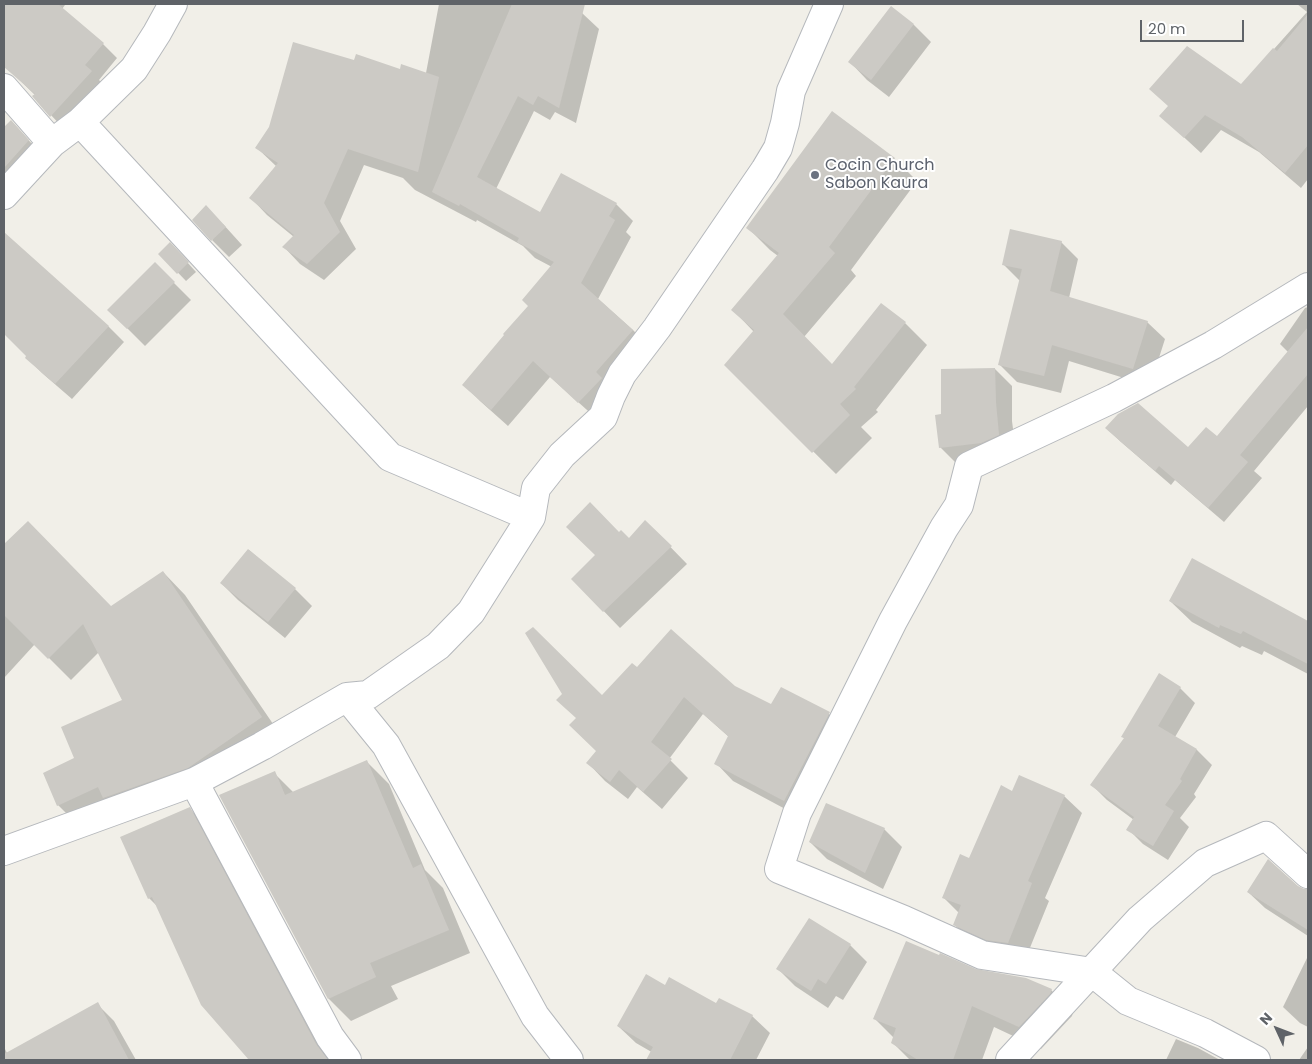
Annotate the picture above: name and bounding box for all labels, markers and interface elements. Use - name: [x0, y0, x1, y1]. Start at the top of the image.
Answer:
- scale bar: [1142, 10, 1246, 42]
- text: 20 m: [1148, 18, 1186, 39]
- place label: Cocin Church Sabon Kaura: [825, 156, 935, 194]
- marker: Cocin Church Sabon Kaura: [809, 169, 821, 181]
- north arrow: [1252, 1004, 1302, 1054]
- text: N: [1255, 1008, 1277, 1029]

